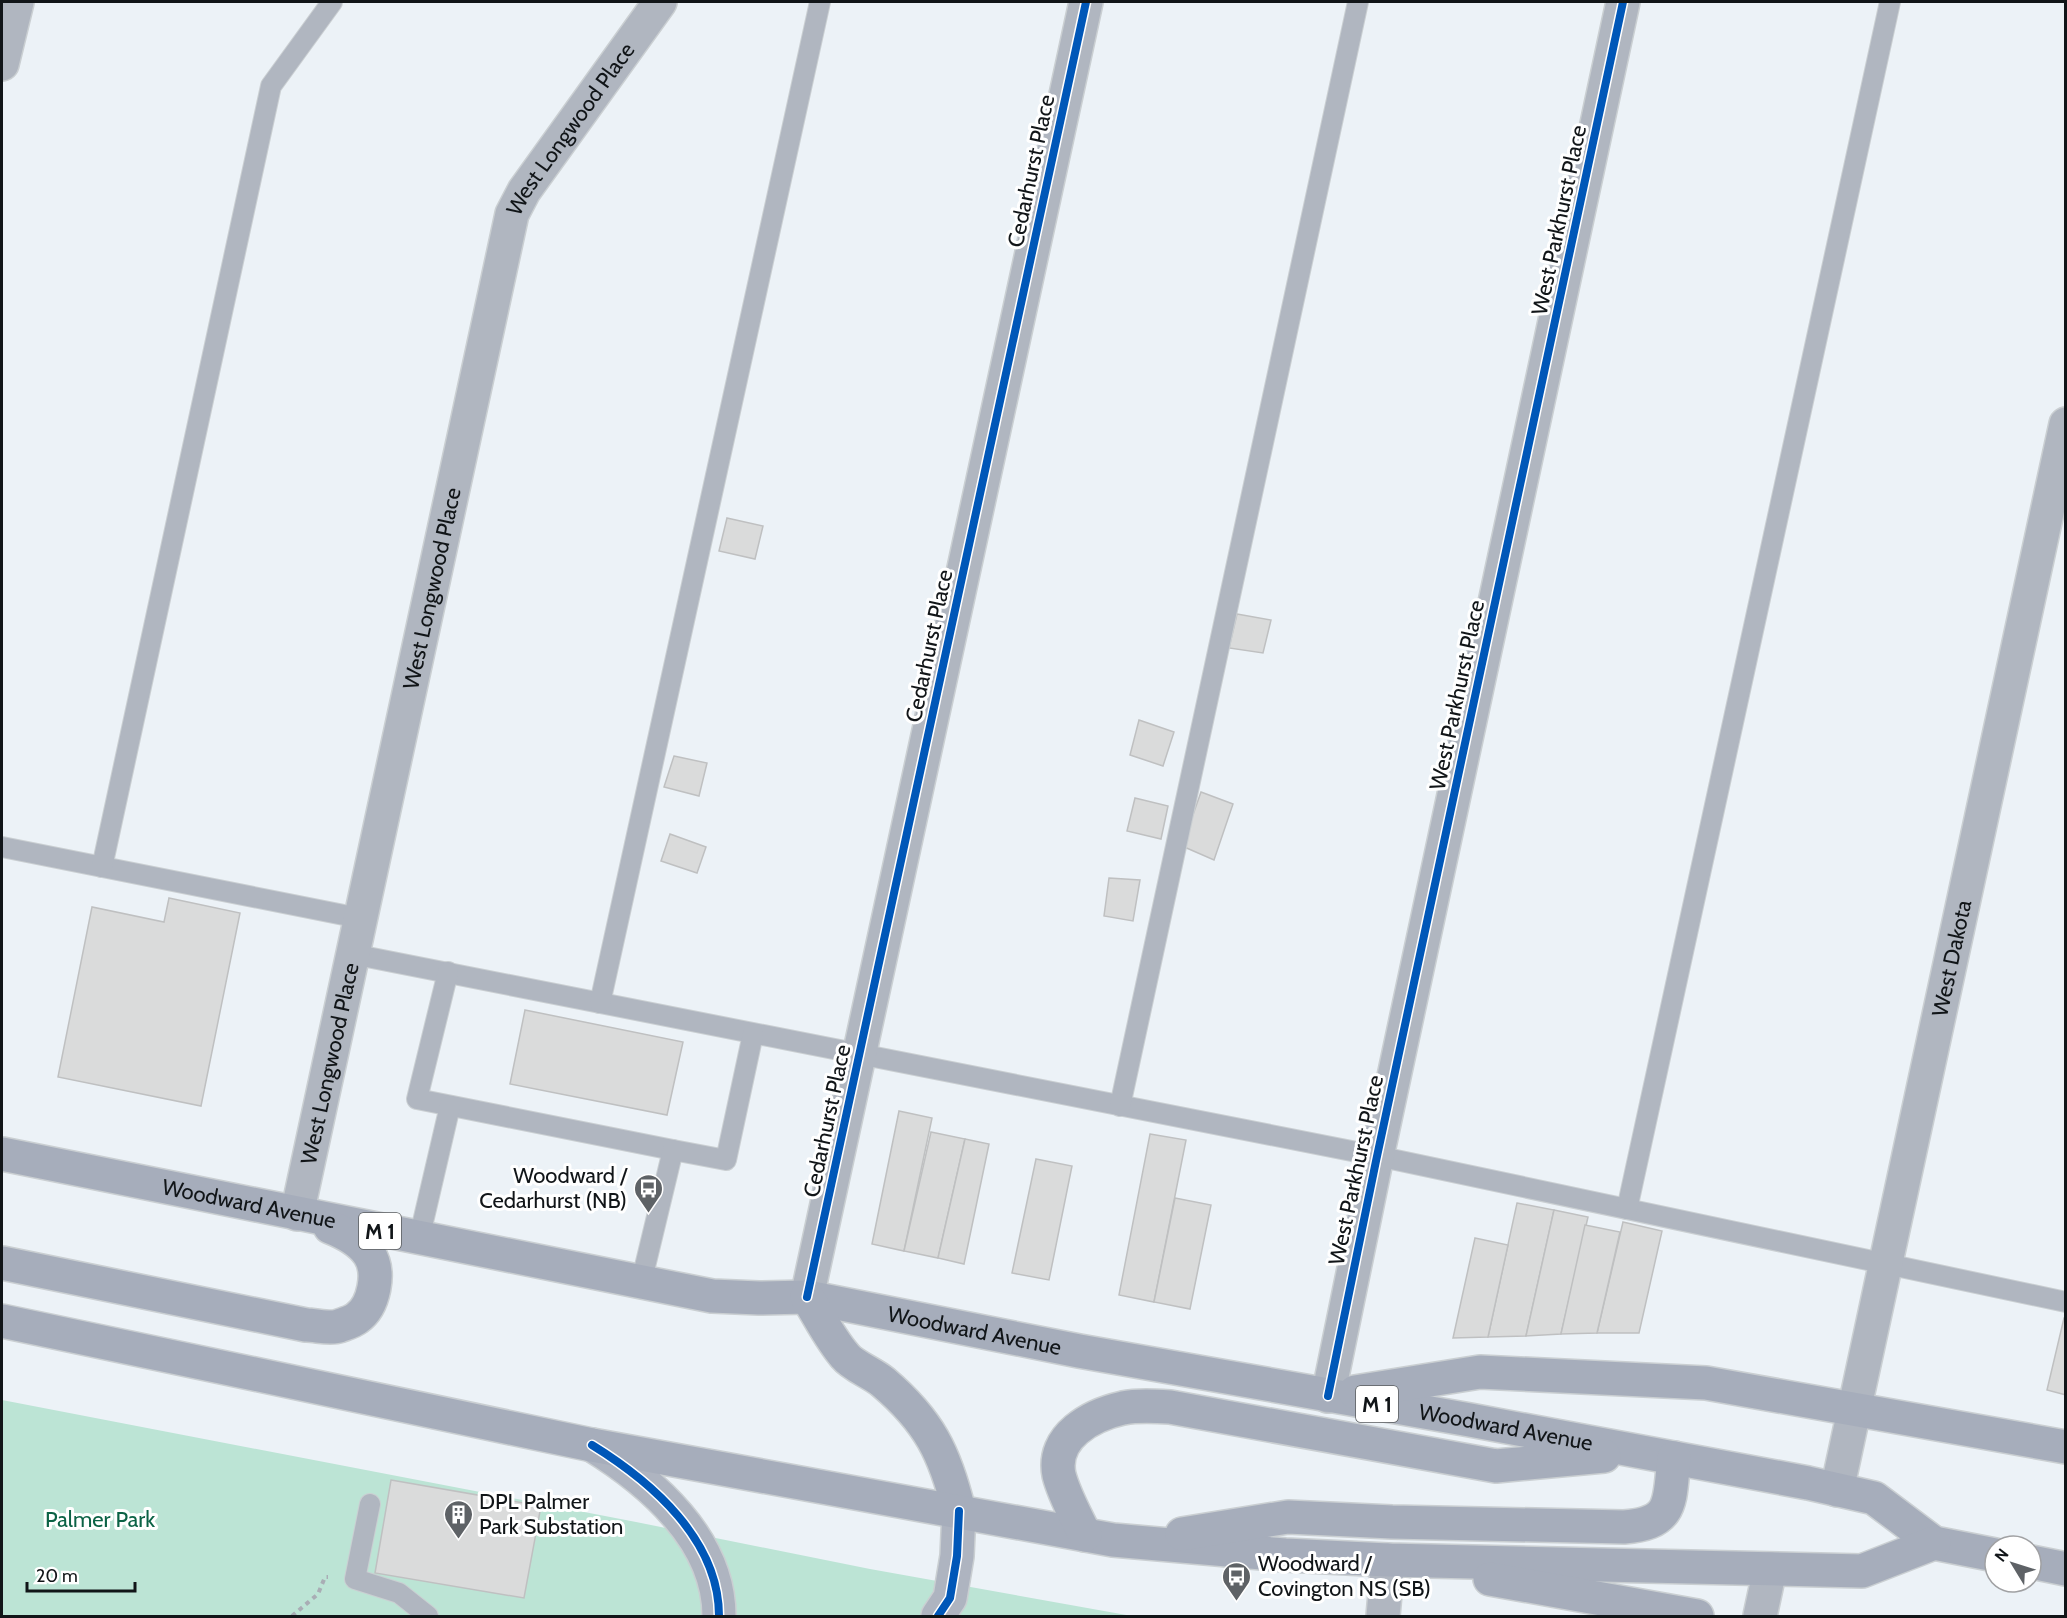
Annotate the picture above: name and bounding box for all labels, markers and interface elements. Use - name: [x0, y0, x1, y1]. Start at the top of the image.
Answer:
- street label: West Longwood Place: [500, 37, 640, 220]
- street label: Cedarhurst Place: [1002, 92, 1060, 250]
- street label: West Parkhurst Place: [1526, 123, 1592, 317]
- street label: West Longwood Place: [397, 485, 466, 692]
- street label: Cedarhurst Place: [900, 567, 958, 725]
- street label: West Parkhurst Place: [1424, 598, 1490, 792]
- street label: West Dakota: [1926, 897, 1977, 1019]
- street label: West Longwood Place: [295, 960, 364, 1167]
- street label: Cedarhurst Place: [798, 1042, 856, 1200]
- street label: West Parkhurst Place: [1323, 1073, 1389, 1267]
- place label: Woodward / Cedarhurst (NB): [479, 1162, 628, 1214]
- bus stop icon: Woodward / Cedarhurst (NB): [632, 1172, 664, 1214]
- street label: Woodward Avenue: [160, 1173, 338, 1234]
- road number: M 1: [359, 1213, 401, 1249]
- street label: Woodward Avenue: [885, 1300, 1064, 1361]
- road number: M 1: [1356, 1386, 1398, 1422]
- street label: Woodward Avenue: [1417, 1398, 1595, 1456]
- place label: DPL Palmer Park Substation: [479, 1488, 623, 1540]
- building icon: DPL Palmer Park Substation: [442, 1498, 474, 1540]
- park label: Palmer Park: [45, 1506, 155, 1533]
- north arrow: [1983, 1534, 2043, 1594]
- text: N: [1991, 1545, 2013, 1565]
- place label: Woodward / Covington NS (SB): [1258, 1550, 1431, 1602]
- scale bar: [27, 1555, 135, 1593]
- bus stop icon: Woodward / Covington NS (SB): [1221, 1560, 1253, 1602]
- text: 20 m: [36, 1565, 78, 1587]

